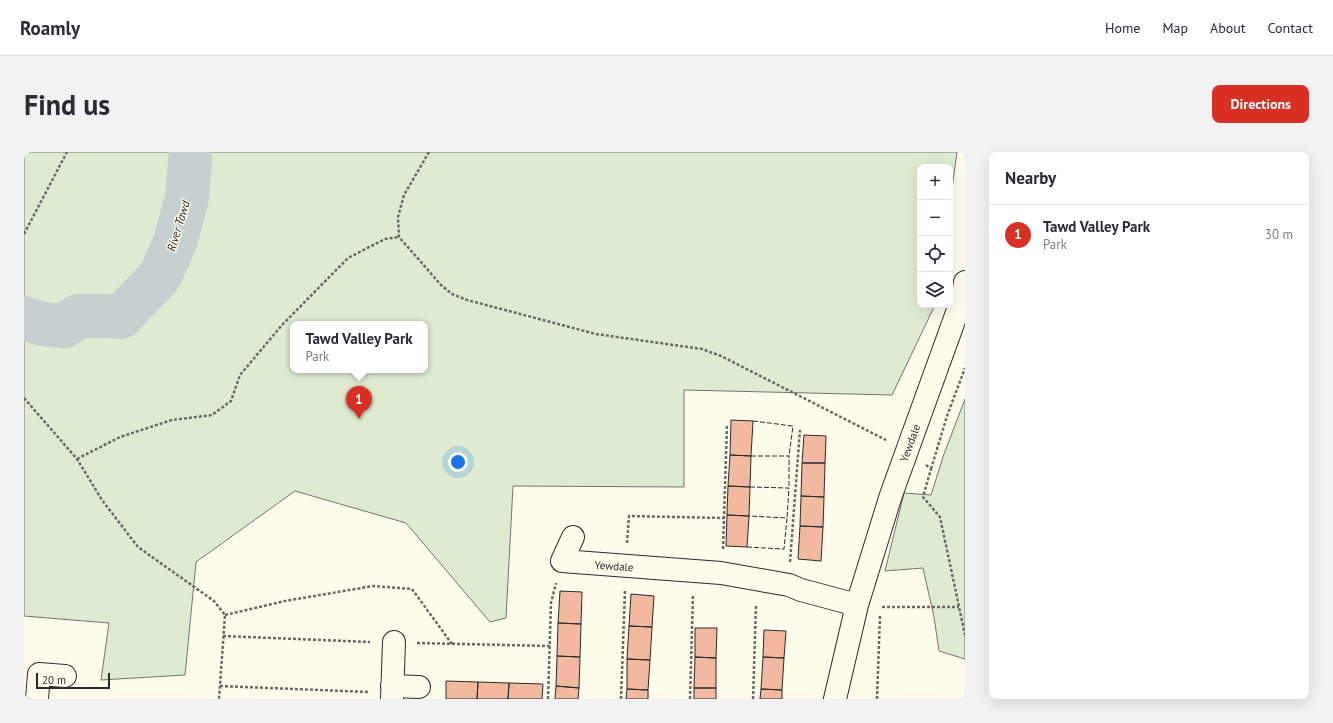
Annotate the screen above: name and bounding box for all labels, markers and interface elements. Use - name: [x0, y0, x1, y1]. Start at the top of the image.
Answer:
- text: Roamly: [20, 16, 80, 40]
- text: Home: [1105, 19, 1140, 37]
- text: Map: [1162, 19, 1188, 37]
- text: About: [1210, 19, 1246, 37]
- text: Contact: [1268, 19, 1313, 37]
- button: Directions: [1212, 85, 1309, 123]
- text: Find us: [24, 86, 110, 123]
- map controls: [917, 164, 953, 308]
- button: +: [917, 164, 953, 200]
- text: Nearby: [1005, 167, 1056, 189]
- water label: River Tawd: [163, 198, 193, 253]
- button: −: [917, 200, 953, 236]
- text: Tawd Valley Park: [1043, 217, 1150, 236]
- text: 1: [1014, 226, 1022, 243]
- text: 30 m: [1265, 226, 1293, 243]
- button: locate: [917, 236, 953, 272]
- text: Park: [1043, 236, 1067, 253]
- button: layers: [917, 272, 953, 308]
- popup: [290, 321, 428, 373]
- text: Tawd Valley Park: [305, 329, 413, 348]
- text: Park: [305, 348, 329, 365]
- pin: 1: [346, 386, 372, 419]
- street label: Yewdale: [897, 422, 923, 464]
- your location: [448, 452, 468, 472]
- street label: Yewdale: [594, 558, 634, 574]
- scale bar: [36, 671, 110, 690]
- text: 20 m: [42, 673, 66, 687]

